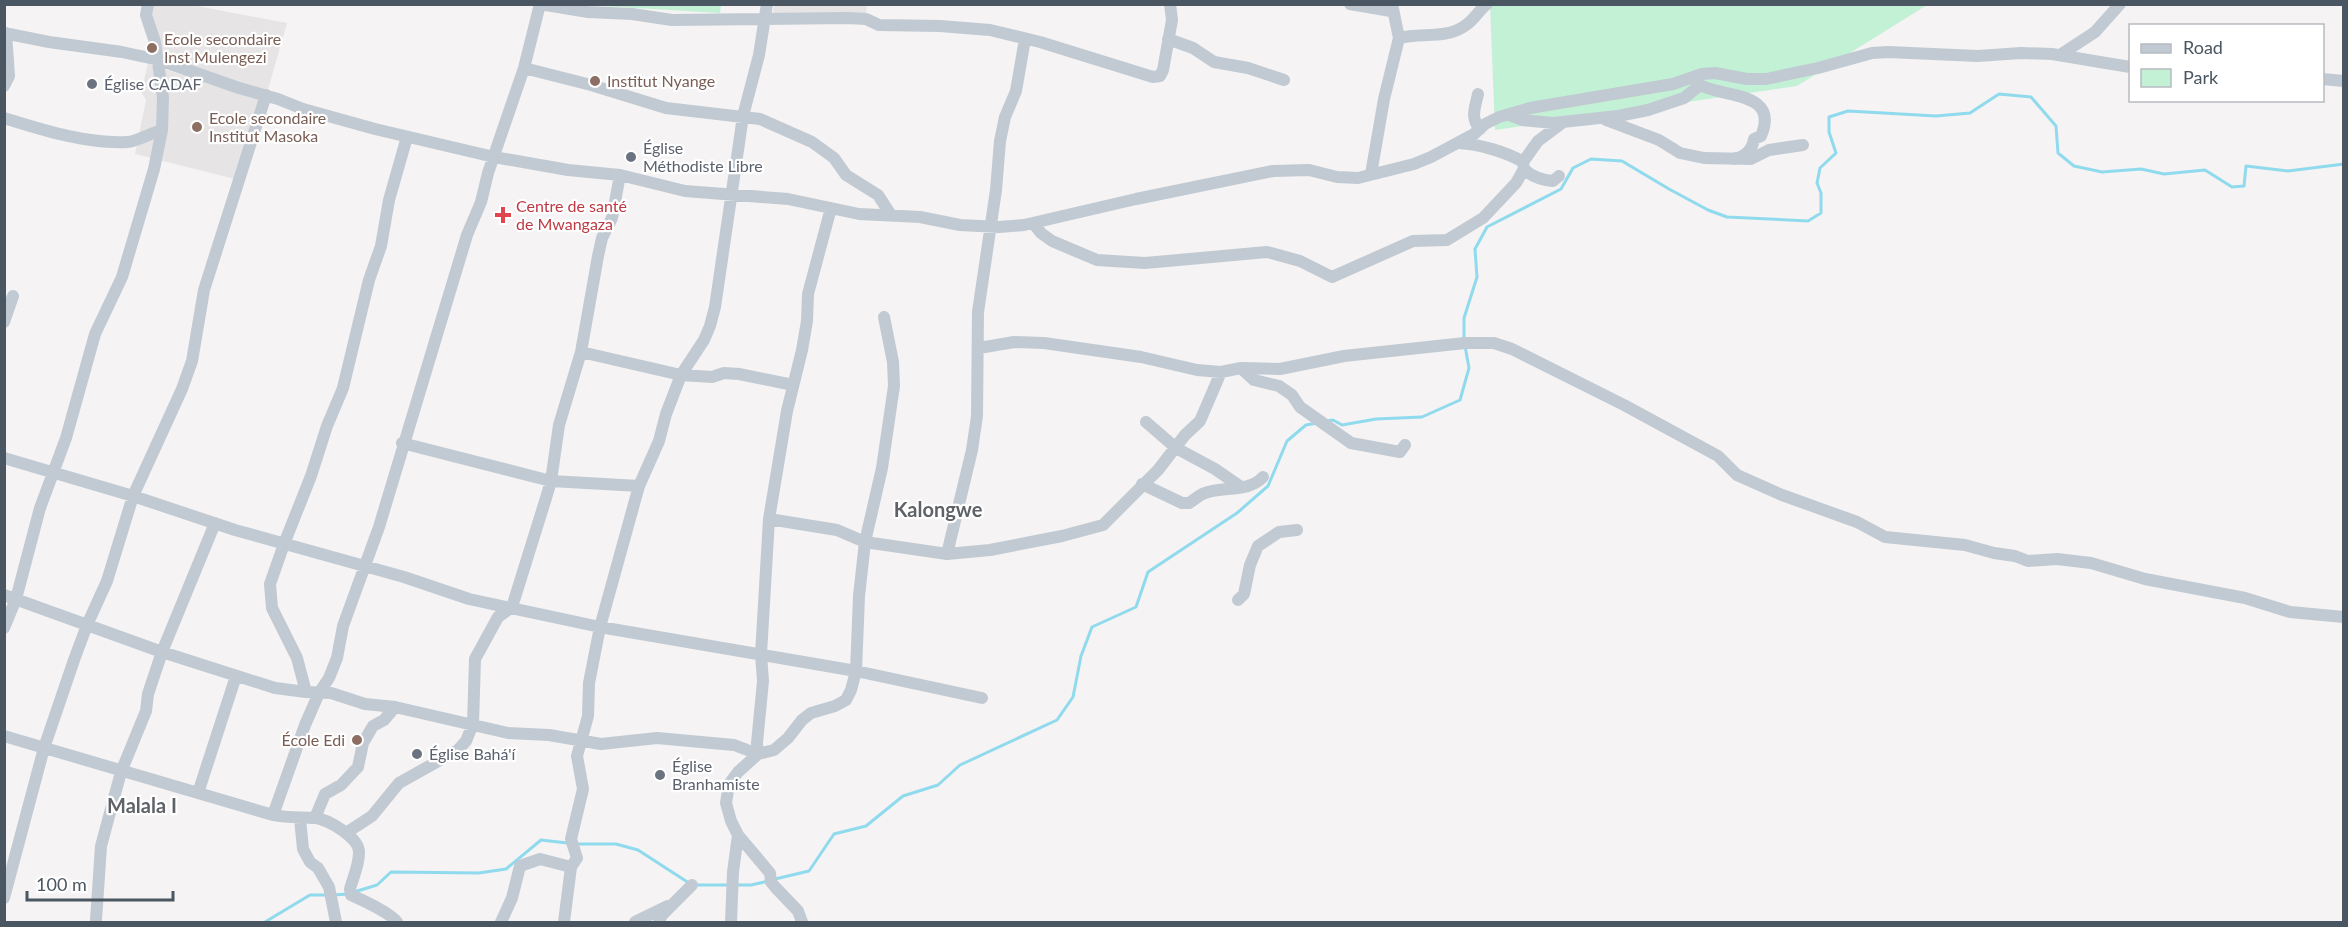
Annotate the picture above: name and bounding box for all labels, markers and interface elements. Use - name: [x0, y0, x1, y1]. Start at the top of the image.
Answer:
- legend: [2129, 24, 2324, 102]
- place label: Ecole secondaire Inst Mulengezi: [164, 29, 281, 66]
- text: Road: [2183, 36, 2223, 58]
- marker: Ecole secondaire Inst Mulengezi: [145, 41, 159, 55]
- text: Park: [2183, 66, 2219, 88]
- place label: Institut Nyange: [607, 71, 715, 90]
- place label: Église CADAF: [104, 74, 202, 93]
- marker: Institut Nyange: [588, 74, 602, 88]
- marker: Église CADAF: [85, 77, 99, 91]
- place label: Ecole secondaire Institut Masoka: [209, 108, 326, 145]
- marker: Ecole secondaire Institut Masoka: [190, 120, 204, 134]
- place label: Église Méthodiste Libre: [643, 138, 763, 175]
- marker: Église Méthodiste Libre: [624, 150, 638, 164]
- place label: Centre de santé de Mwangaza: [516, 196, 627, 233]
- marker: Centre de santé de Mwangaza: [494, 206, 512, 224]
- district label: Kalongwe: [894, 497, 983, 521]
- place label: École Edi: [282, 730, 345, 749]
- marker: École Edi: [350, 733, 364, 747]
- place label: Église Bahá'í: [429, 744, 517, 763]
- marker: Église Bahá'í: [410, 747, 424, 761]
- place label: Église Branhamiste: [672, 756, 760, 793]
- marker: Église Branhamiste: [653, 768, 667, 782]
- district label: Malala I: [107, 793, 177, 817]
- scale bar: [27, 864, 172, 902]
- text: 100 m: [36, 873, 87, 895]

